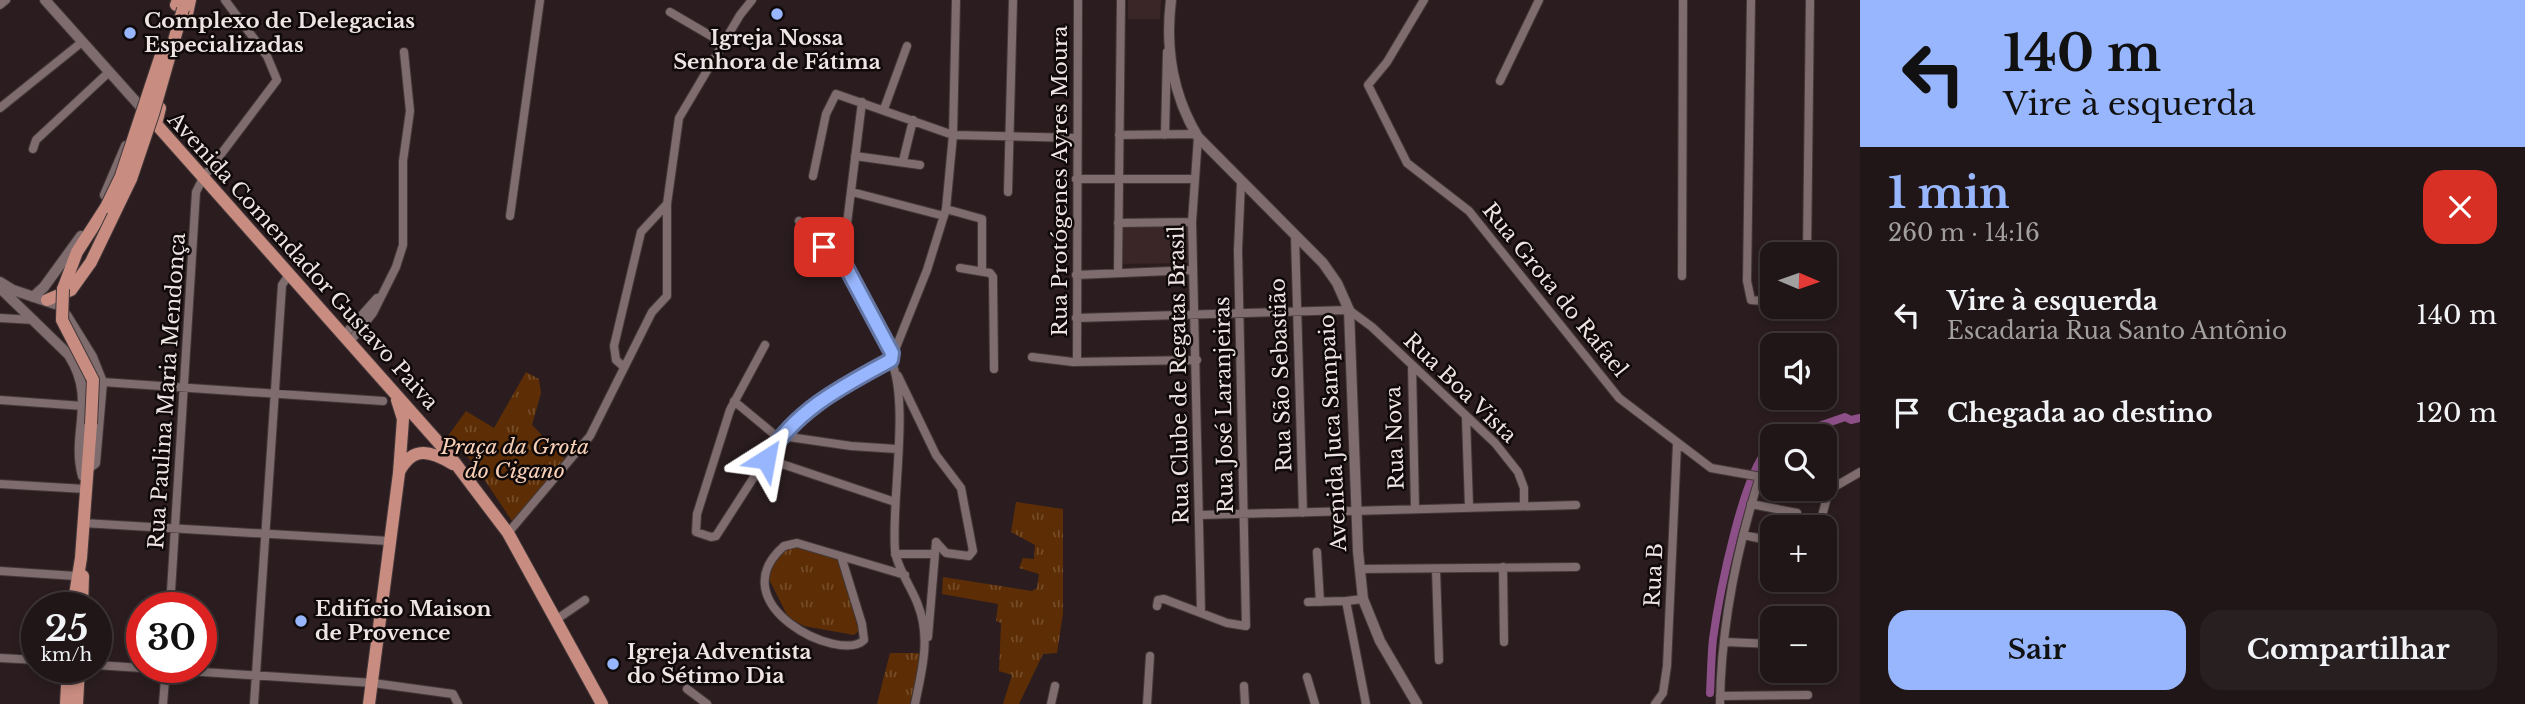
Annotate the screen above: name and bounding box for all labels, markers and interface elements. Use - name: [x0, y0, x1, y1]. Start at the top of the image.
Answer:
- marker: Igreja Nossa Senhora de Fátima: [769, 6, 785, 22]
- place label: Complexo de Delegacias Especializadas: [144, 8, 415, 58]
- text: 140 m: [2003, 23, 2161, 84]
- marker: Complexo de Delegacias Especializadas: [122, 25, 138, 41]
- place label: Igreja Nossa Senhora de Fátima: [673, 25, 881, 75]
- street label: Rua Protógenes Ayres Moura: [1047, 25, 1073, 336]
- icon: left: [1888, 28, 1979, 119]
- text: Vire à esquerda: [2003, 84, 2256, 124]
- street label: Avenida Comendador Gustavo Paiva: [162, 106, 444, 416]
- text: 1 min: [1888, 167, 2010, 219]
- button: close: [2423, 170, 2497, 244]
- street label: Rua Grota do Rafael: [1477, 198, 1633, 382]
- pin: [794, 217, 854, 277]
- text: 260 m · 14:16: [1888, 219, 2040, 247]
- street label: Rua Clube de Regatas Brasil: [1163, 225, 1195, 525]
- icon: arrive: [805, 228, 843, 266]
- street label: Rua Paulina Maria Mendonça: [143, 232, 191, 550]
- north arrow: [1760, 242, 1838, 318]
- map controls: [1760, 242, 1837, 683]
- street label: Rua São Sebastião: [1265, 278, 1297, 472]
- text: Vire à esquerda: [1947, 285, 2158, 317]
- street label: Rua José Laranjeiras: [1209, 296, 1239, 514]
- icon: left: [1888, 296, 1926, 334]
- text: 140 m: [2416, 299, 2497, 331]
- street label: Avenida Juca Sampaio: [1314, 314, 1352, 553]
- text: Escadaria Rua Santo Antônio: [1947, 317, 2287, 345]
- street label: Rua Boa Vista: [1398, 328, 1522, 449]
- button: sound: [1760, 333, 1837, 410]
- street label: Rua Nova: [1380, 385, 1410, 490]
- icon: arrive: [1888, 394, 1926, 432]
- text: Chegada ao destino: [1947, 397, 2213, 429]
- text: 120 m: [2415, 397, 2497, 429]
- position arrow: [729, 422, 803, 496]
- button: search: [1760, 424, 1837, 501]
- park label: Praça da Grota do Cigano: [440, 434, 589, 484]
- button: +: [1760, 515, 1837, 592]
- street label: Rua B: [1639, 542, 1669, 608]
- speed limit sign: 30: [126, 592, 217, 683]
- place label: Edifício Maison de Provence: [315, 596, 492, 646]
- button: −: [1760, 606, 1837, 683]
- text: 25: [45, 607, 88, 650]
- button: Sair: [1888, 610, 2186, 690]
- button: Compartilhar: [2200, 610, 2497, 690]
- marker: Edifício Maison de Provence: [293, 613, 309, 629]
- place label: Igreja Adventista do Sétimo Dia: [627, 639, 811, 689]
- text: km/h: [41, 644, 92, 666]
- marker: Igreja Adventista do Sétimo Dia: [605, 656, 621, 672]

